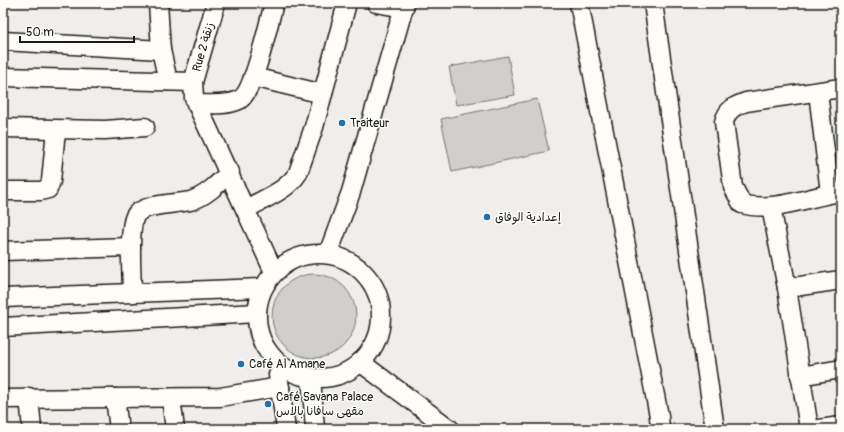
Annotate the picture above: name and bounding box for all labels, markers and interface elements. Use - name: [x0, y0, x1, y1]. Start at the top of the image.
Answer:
- scale bar: [20, 18, 134, 44]
- street label: Rue 2 زنقة: [189, 21, 218, 73]
- text: 50 m: [26, 25, 54, 40]
- place label: Traiteur: [350, 116, 390, 131]
- marker: Traiteur: [337, 118, 347, 128]
- place label: إعدادية الوفاق: [495, 210, 561, 225]
- marker: إعدادية الوفاق: [482, 212, 492, 222]
- place label: Café Al Amane: [249, 357, 325, 372]
- marker: Café Al Amane: [236, 359, 246, 369]
- place label: Café Savana Palace مقهى سافانا بالاس: [276, 390, 373, 419]
- marker: Café Savana Palace مقهى سافانا بالاس: [263, 399, 273, 409]

